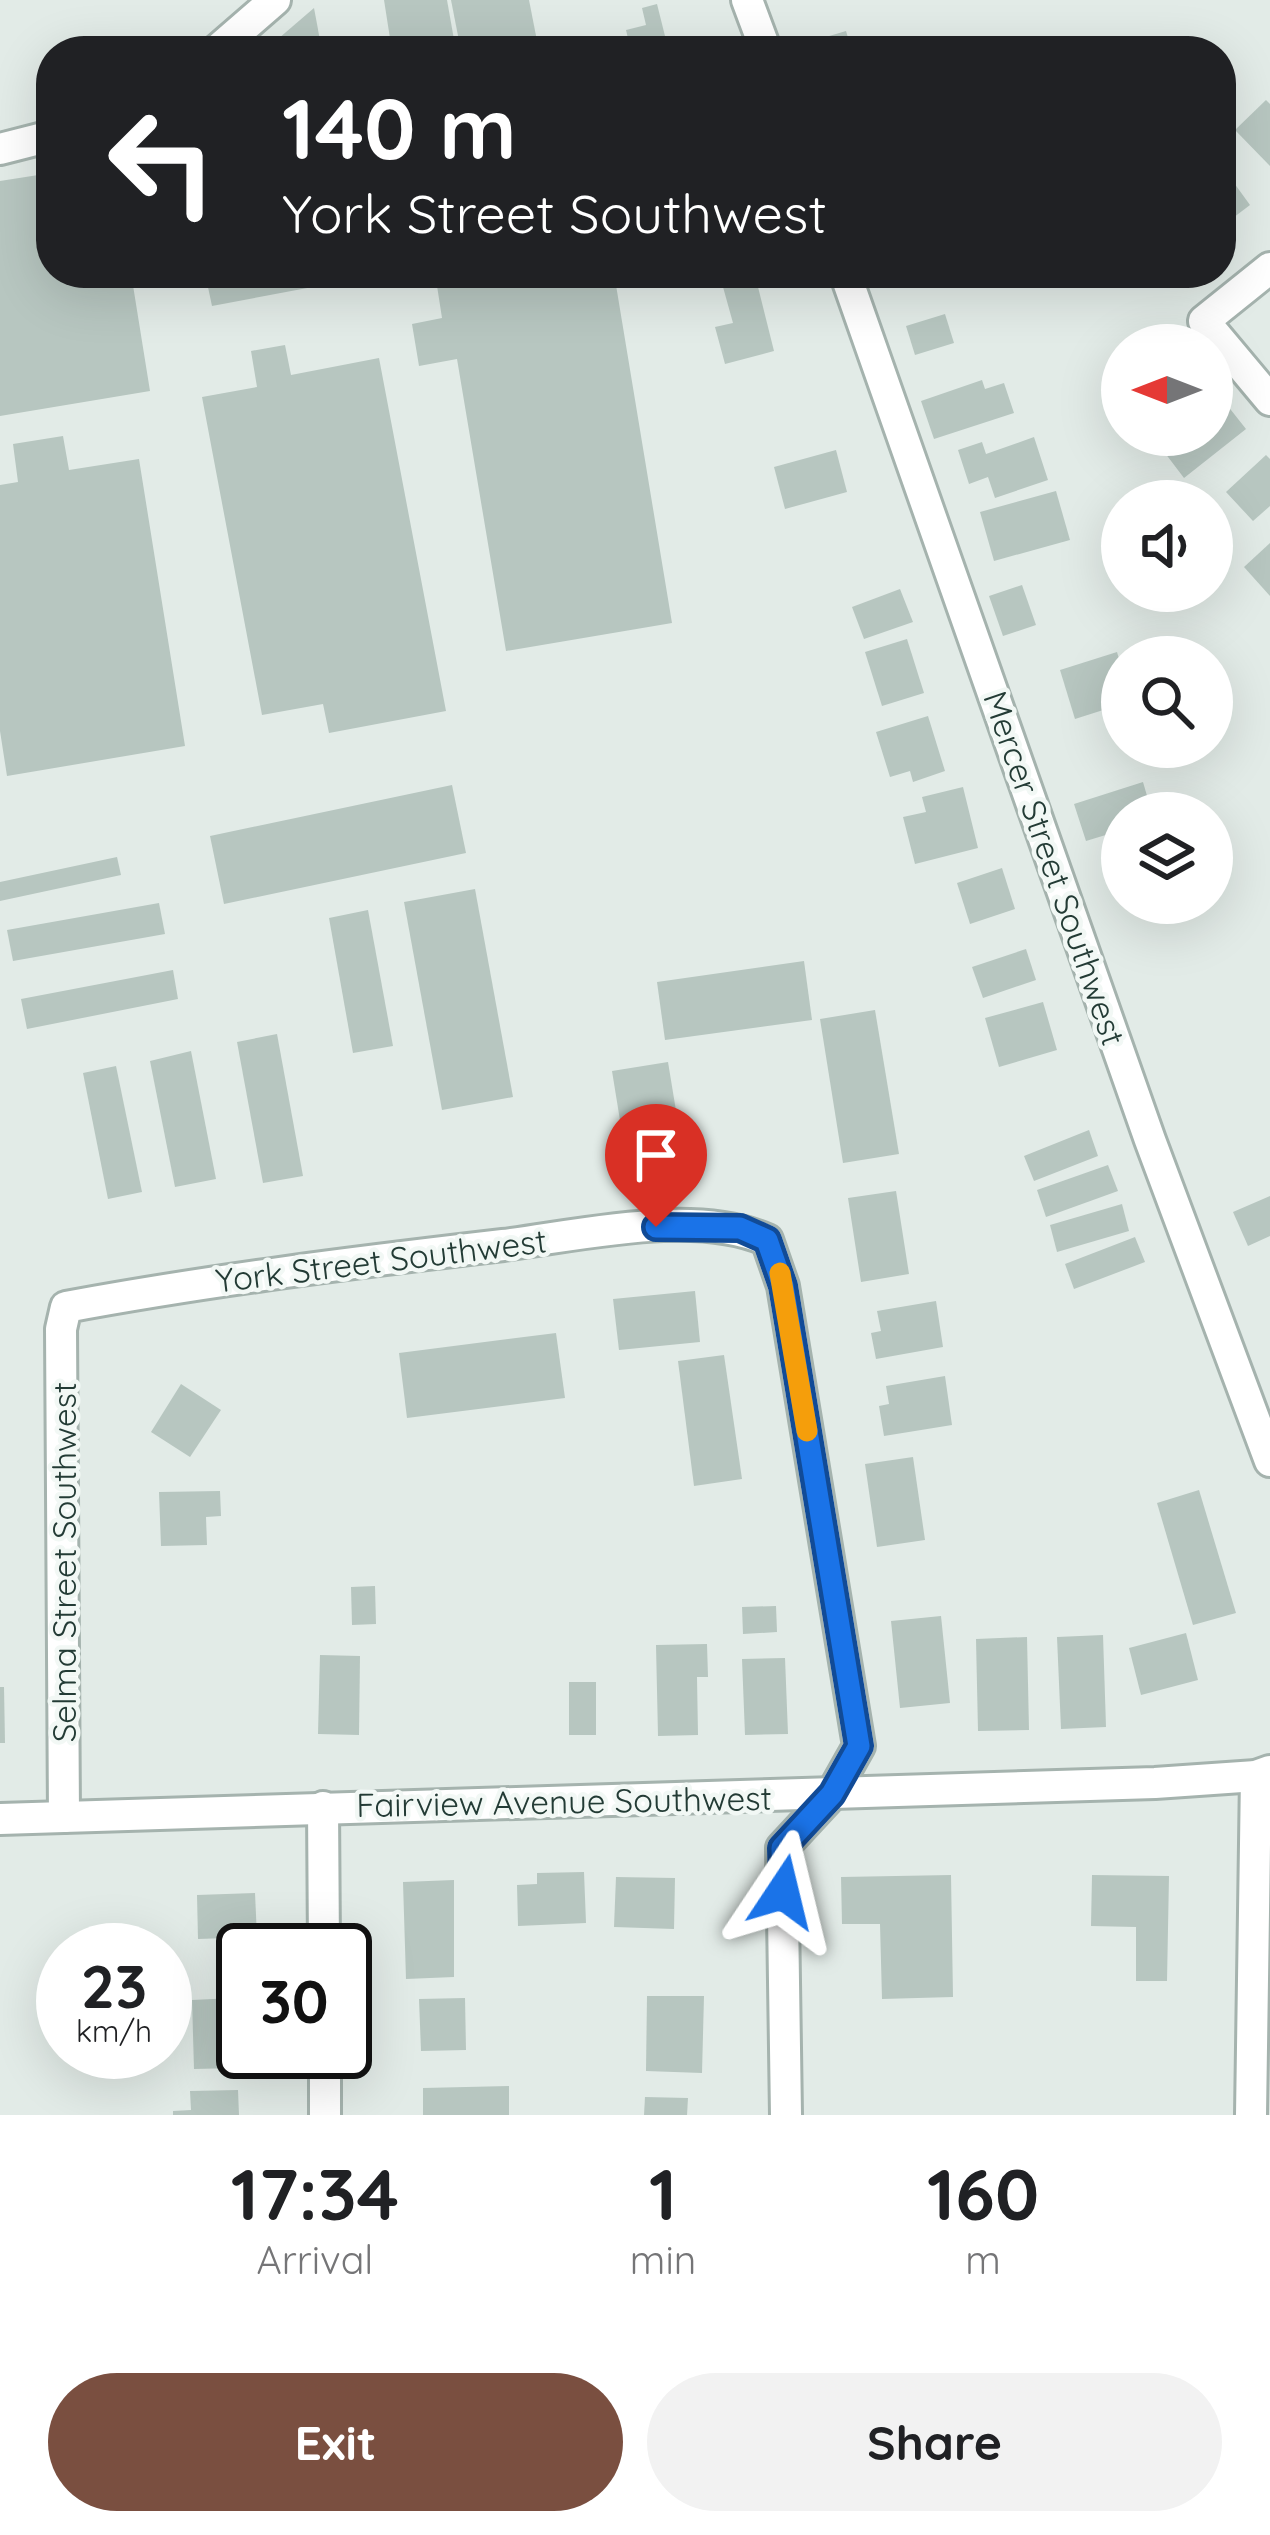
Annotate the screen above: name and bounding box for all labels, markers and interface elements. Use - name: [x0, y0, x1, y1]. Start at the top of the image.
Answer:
- text: 140 m: [282, 75, 517, 180]
- icon: left: [84, 84, 240, 240]
- text: York Street Southwest: [282, 179, 827, 247]
- north arrow: [1101, 324, 1233, 456]
- map controls: [1101, 324, 1233, 924]
- button: sound: [1101, 480, 1233, 612]
- button: search: [1101, 636, 1233, 768]
- street label: Mercer Street Southwest: [975, 686, 1135, 1050]
- button: layers: [1101, 792, 1233, 924]
- pin: [605, 1104, 707, 1227]
- icon: arrive: [623, 1122, 689, 1188]
- street label: York Street Southwest: [213, 1219, 549, 1301]
- street label: Selma Street Southwest: [43, 1382, 84, 1742]
- street label: Fairview Avenue Southwest: [356, 1777, 772, 1825]
- position arrow: [720, 1829, 846, 1955]
- speed limit sign: 30: [216, 1923, 372, 2079]
- text: 23: [81, 1948, 147, 2023]
- text: km/h: [76, 2012, 152, 2050]
- text: 17:34: [231, 2148, 399, 2238]
- text: 1: [649, 2148, 677, 2238]
- text: 160: [927, 2148, 1039, 2238]
- text: Arrival: [257, 2235, 373, 2284]
- text: min: [630, 2235, 696, 2284]
- text: m: [965, 2235, 1001, 2284]
- button: Exit: [48, 2373, 623, 2511]
- button: Share: [647, 2373, 1222, 2511]

